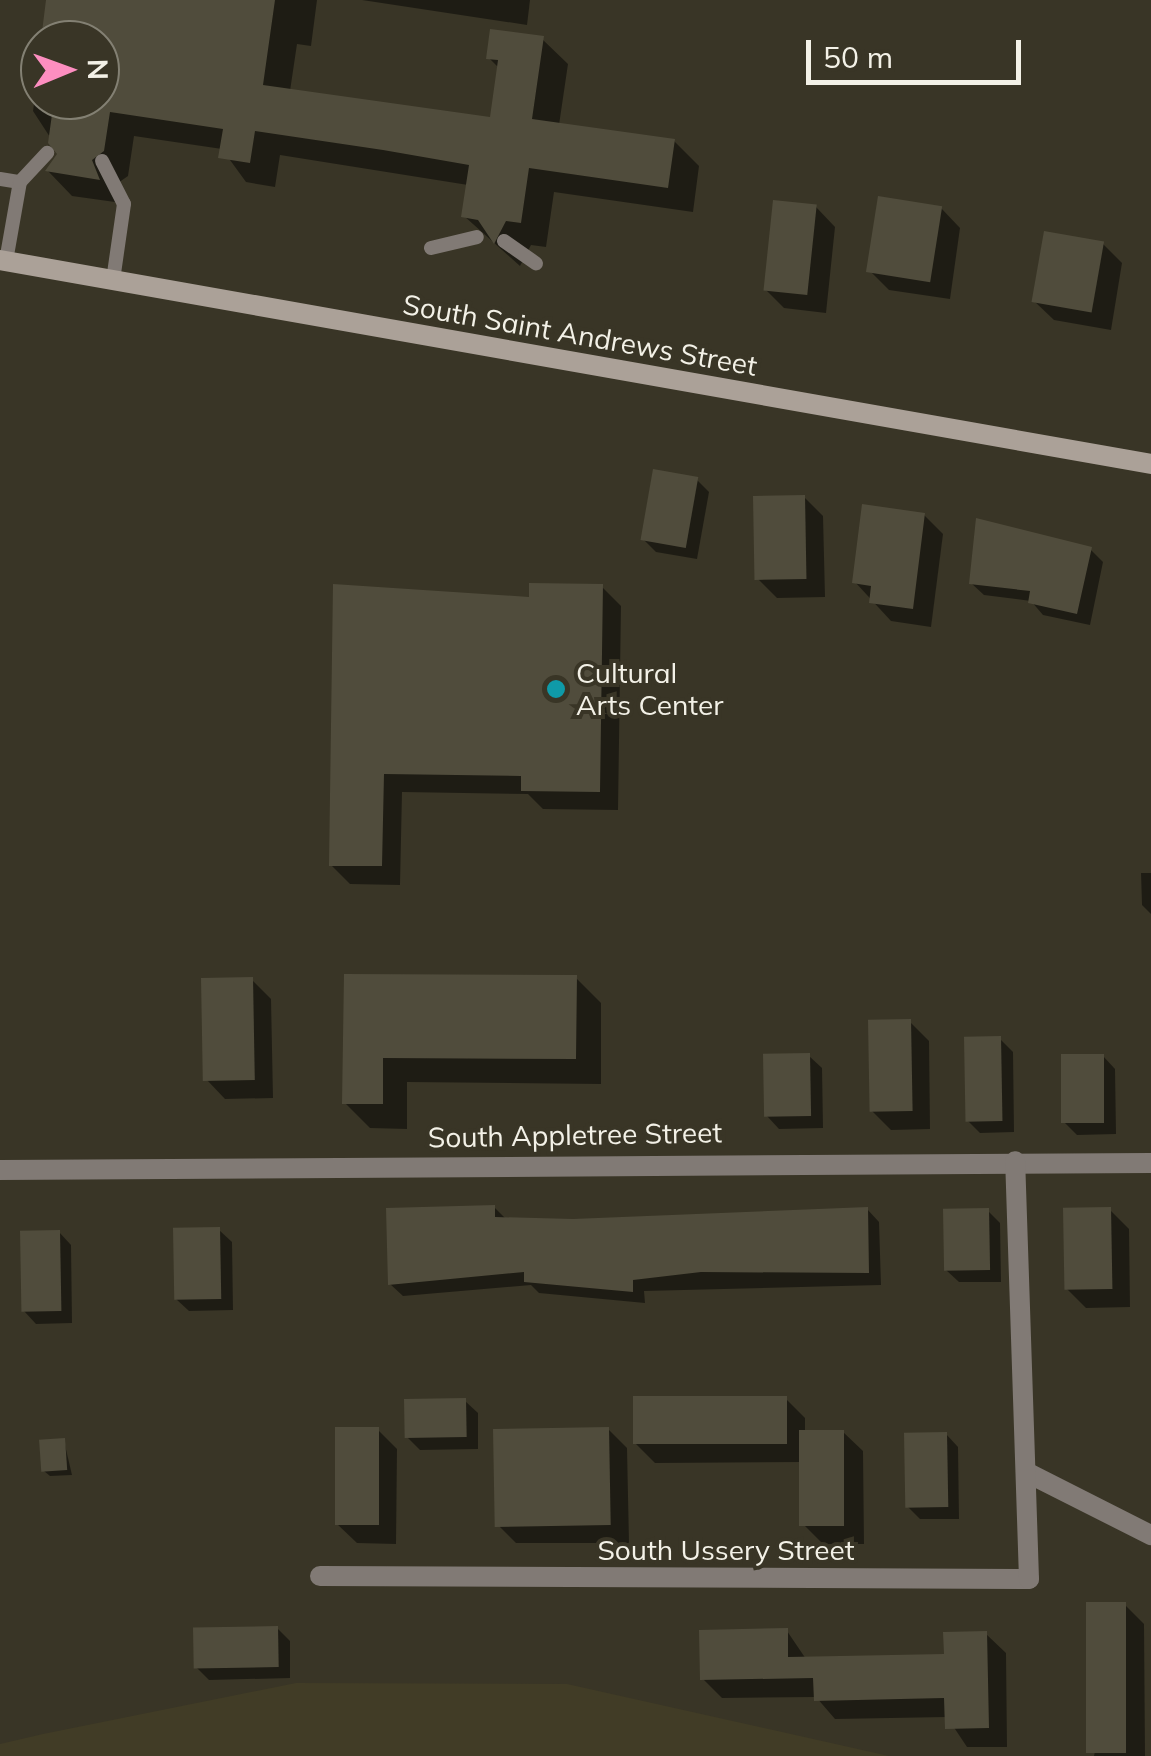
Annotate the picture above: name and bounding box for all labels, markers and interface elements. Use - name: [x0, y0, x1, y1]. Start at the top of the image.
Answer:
- north arrow: [20, 20, 120, 120]
- scale bar: [811, 20, 1026, 82]
- text: 50 m: [823, 38, 893, 76]
- text: N: [81, 59, 116, 80]
- street label: South Saint Andrews Street: [400, 287, 760, 383]
- place label: Cultural Arts Center: [576, 656, 723, 722]
- marker: Cultural Arts Center: [545, 678, 567, 700]
- street label: South Appletree Street: [428, 1116, 722, 1154]
- street label: South Ussery Street: [597, 1533, 855, 1567]

